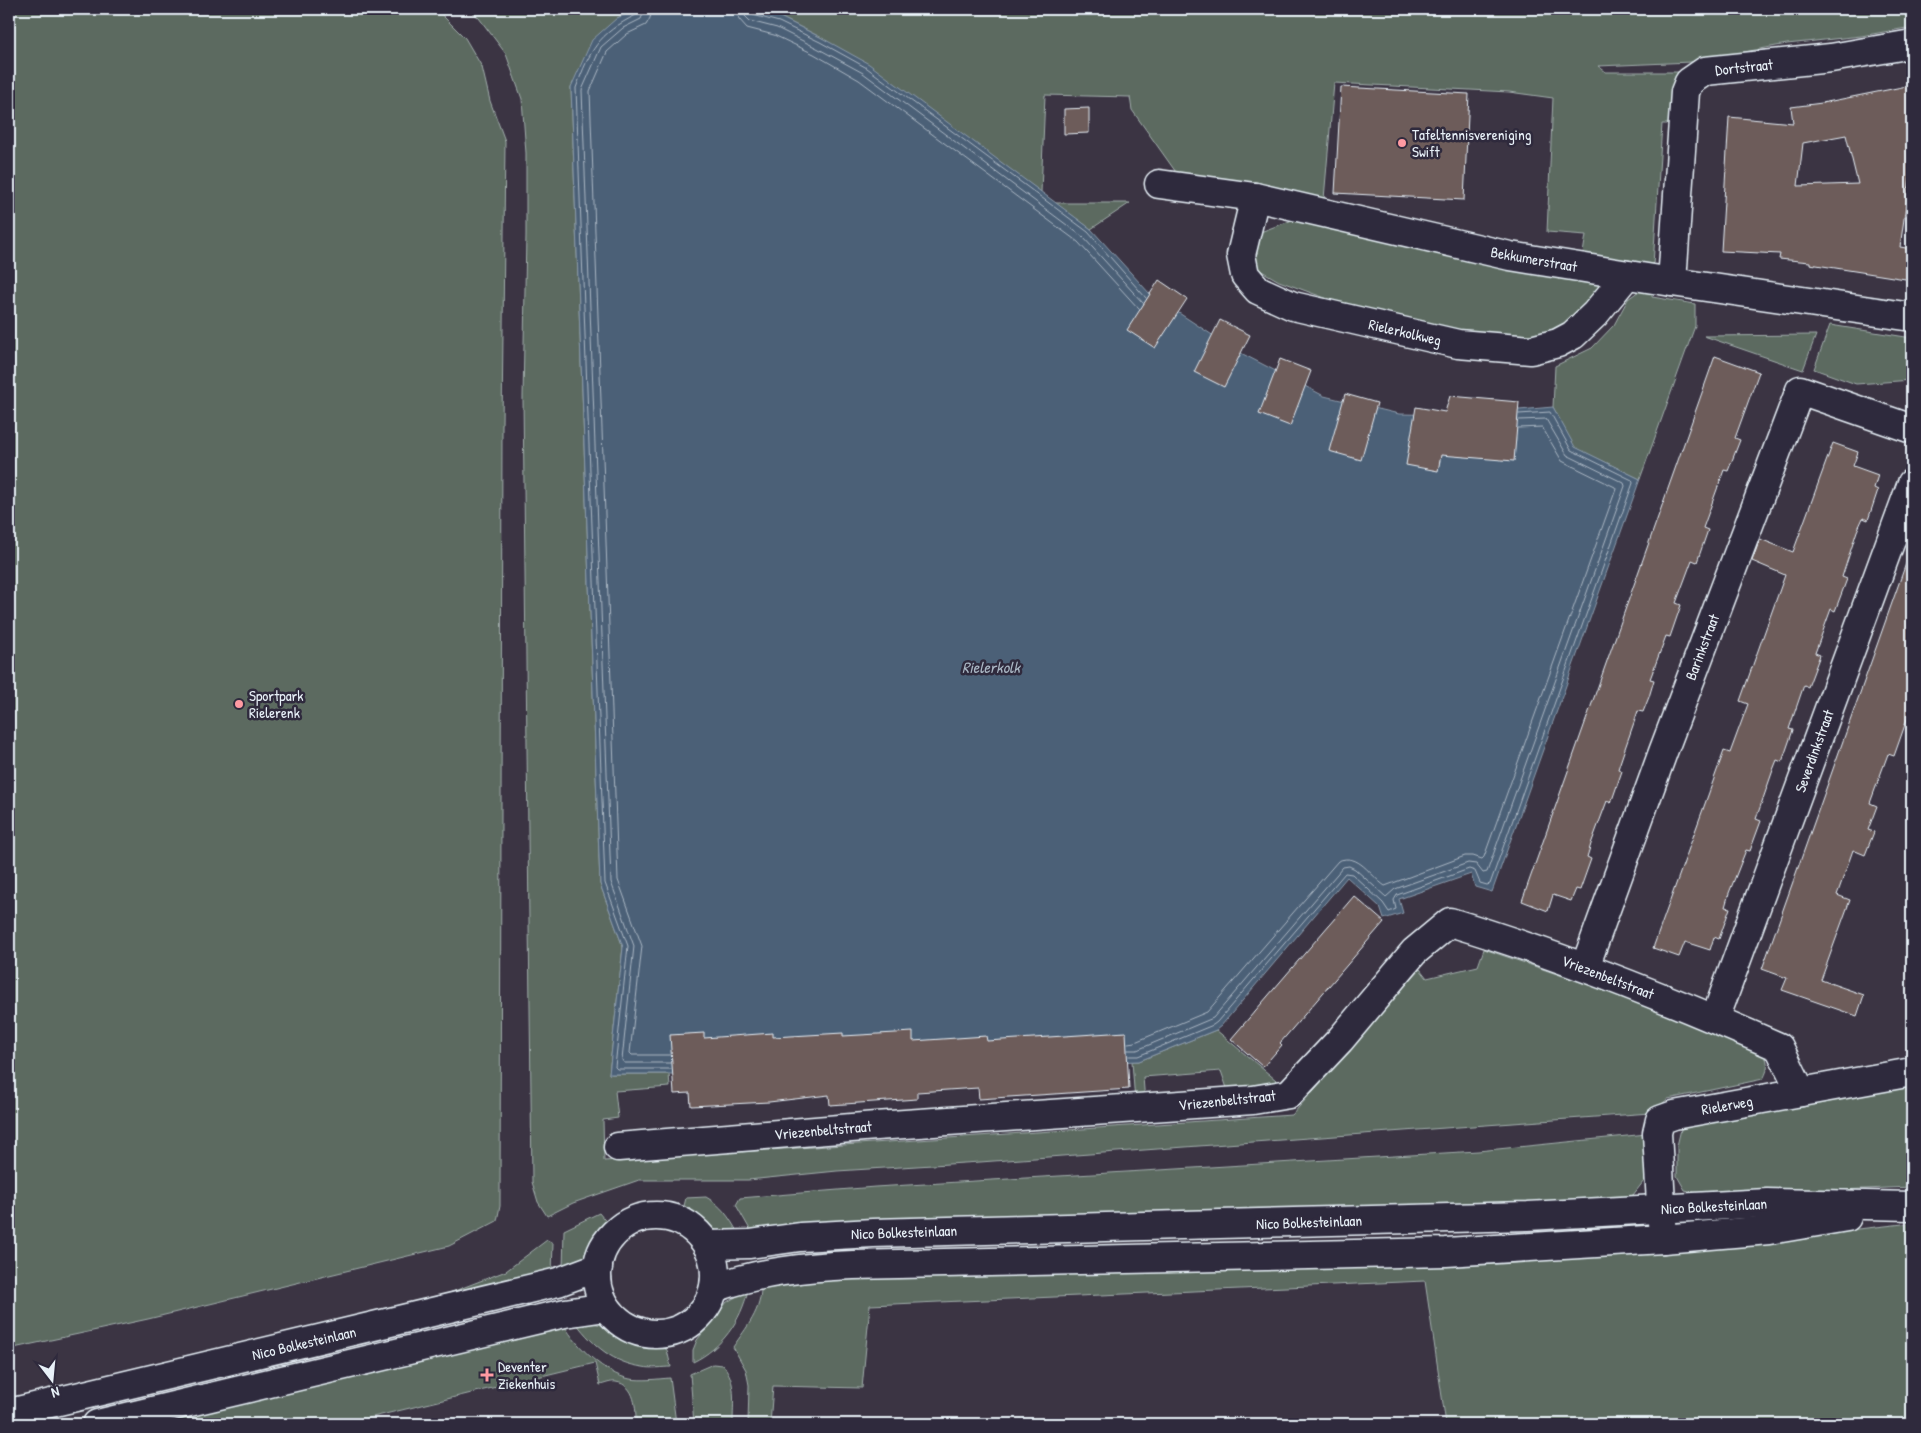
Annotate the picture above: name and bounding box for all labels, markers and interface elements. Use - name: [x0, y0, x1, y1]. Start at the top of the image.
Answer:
- street label: Dortstraat: [1714, 53, 1775, 80]
- place label: Tafeltennisvereniging Swift: [1412, 124, 1532, 162]
- marker: Tafeltennisvereniging Swift: [1396, 137, 1408, 149]
- street label: Bekkumerstraat: [1489, 241, 1580, 277]
- street label: Rielerkolkweg: [1367, 313, 1444, 351]
- street label: Barinkstraat: [1680, 610, 1725, 683]
- water label: Rielerkolk: [962, 656, 1021, 678]
- place label: Sportpark Rielerenk: [249, 685, 304, 723]
- marker: Sportpark Rielerenk: [233, 698, 245, 710]
- street label: Severdinkstraat: [1789, 706, 1839, 795]
- street label: Vriezenbeltstraat: [1559, 950, 1658, 1005]
- street label: Vriezenbeltstraat: [1177, 1084, 1277, 1116]
- street label: Rielerweg: [1700, 1090, 1754, 1120]
- street label: Vriezenbeltstraat: [773, 1115, 873, 1145]
- street label: Nico Bolkesteinlaan: [1660, 1193, 1768, 1219]
- street label: Nico Bolkesteinlaan: [1256, 1210, 1363, 1234]
- street label: Nico Bolkesteinlaan: [851, 1220, 958, 1244]
- street label: Nico Bolkesteinlaan: [250, 1321, 358, 1365]
- north arrow: [28, 1356, 78, 1406]
- place label: Deventer Ziekenhuis: [498, 1356, 556, 1394]
- marker: Deventer Ziekenhuis: [480, 1368, 494, 1382]
- text: N: [49, 1383, 62, 1403]

